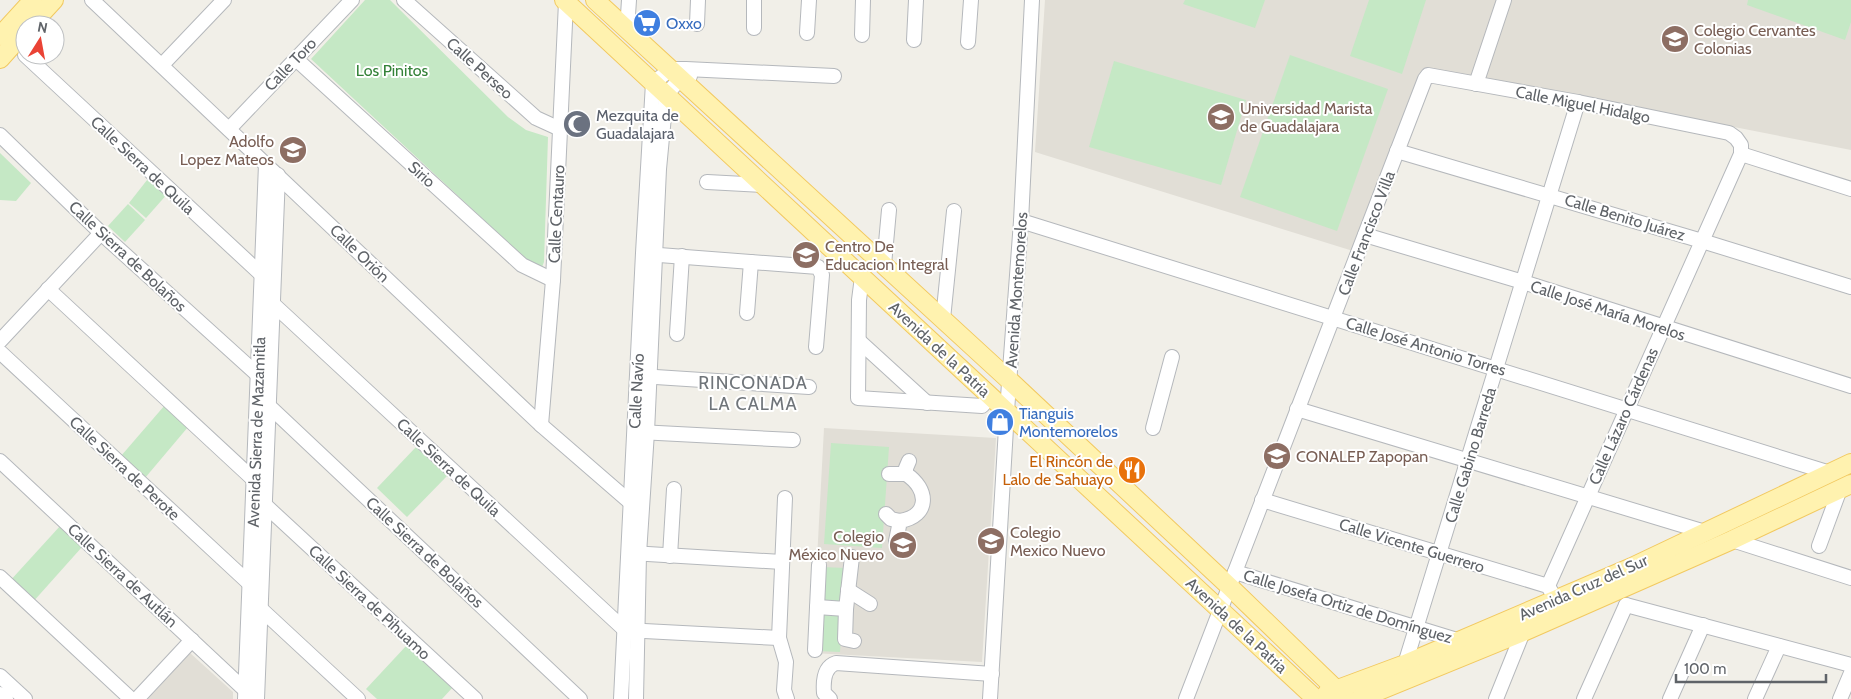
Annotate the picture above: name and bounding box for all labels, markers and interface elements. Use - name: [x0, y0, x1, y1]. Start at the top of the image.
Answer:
- supermarket icon: Oxxo: [632, 8, 662, 38]
- place label: Oxxo: [666, 14, 702, 33]
- north arrow: [15, 15, 65, 65]
- text: N: [36, 17, 49, 37]
- place label: Colegio Cervantes Colonias: [1694, 21, 1816, 58]
- school or university icon: Colegio Cervantes Colonias: [1660, 24, 1690, 54]
- street label: Calle Toro: [260, 34, 320, 95]
- street label: Calle Perseo: [443, 34, 517, 103]
- park label: Los Pinitos: [356, 61, 429, 80]
- street label: Calle Miguel Hidalgo: [1514, 82, 1652, 127]
- place label: Universidad Marista de Guadalajara: [1240, 99, 1373, 136]
- school or university icon: Universidad Marista de Guadalajara: [1206, 102, 1236, 132]
- place label: Mezquita de Guadalajara: [596, 106, 679, 143]
- mosque icon: Mezquita de Guadalajara: [562, 109, 592, 139]
- street label: Calle Sierra de Quila: [87, 112, 199, 219]
- place label: Adolfo Lopez Mateos: [180, 132, 274, 169]
- school or university icon: Adolfo Lopez Mateos: [278, 135, 308, 165]
- street label: Sirio: [404, 157, 439, 192]
- street label: Calle Centauro: [544, 164, 569, 264]
- street label: Calle Francisco Villa: [1334, 168, 1399, 298]
- street label: Calle Benito Juárez: [1562, 190, 1688, 245]
- street label: Calle Sierra de Bolaños: [65, 197, 191, 316]
- street label: Avenida Montemorelos: [1002, 211, 1031, 369]
- street label: Calle Orión: [326, 220, 393, 286]
- place label: Centro De Educacion Integral: [825, 237, 949, 274]
- school or university icon: Centro De Educacion Integral: [791, 240, 821, 270]
- street label: Calle José María Morelos: [1528, 276, 1688, 345]
- street label: Avenida de la Patria: [885, 298, 994, 401]
- street label: Calle José Antonio Torres: [1344, 313, 1508, 380]
- street label: Avenida Sierra de Mazamitla: [244, 336, 269, 528]
- street label: Calle Lázaro Cárdenas: [1585, 345, 1662, 488]
- street label: Calle Navío: [625, 353, 648, 429]
- district label: RINCONADA LA CALMA: [698, 372, 808, 415]
- street label: Calle Gabino Barreda: [1441, 385, 1500, 525]
- place label: Tianguis Montemorelos: [1019, 404, 1118, 441]
- shop icon: Tianguis Montemorelos: [985, 407, 1015, 437]
- street label: Calle Sierra de Perote: [66, 412, 184, 524]
- street label: Calle Sierra de Quila: [393, 414, 505, 521]
- school or university icon: CONALEP Zapopan: [1262, 441, 1292, 471]
- place label: CONALEP Zapopan: [1296, 447, 1428, 466]
- place label: El Rincón de Lalo de Sahuayo: [1002, 452, 1113, 489]
- restaurant icon: El Rincón de Lalo de Sahuayo: [1117, 455, 1147, 485]
- street label: Calle Sierra de Bolaños: [362, 493, 488, 612]
- street label: Calle Vicente Guerrero: [1337, 514, 1487, 577]
- street label: Calle Sierra de Autlán: [64, 520, 182, 631]
- place label: Colegio Mexico Nuevo: [1010, 523, 1106, 560]
- school or university icon: Colegio Mexico Nuevo: [976, 526, 1006, 556]
- place label: Colegio México Nuevo: [788, 527, 884, 564]
- school or university icon: Colegio México Nuevo: [888, 530, 918, 560]
- street label: Calle Sierra de Pihuamo: [305, 541, 435, 664]
- street label: Avenida Cruz del Sur: [1516, 550, 1651, 624]
- street label: Calle Josefa Ortiz de Domínguez: [1241, 566, 1455, 647]
- street label: Avenida de la Patria: [1182, 574, 1291, 677]
- scale bar: [1676, 652, 1826, 684]
- text: 100 m: [1684, 660, 1726, 678]

